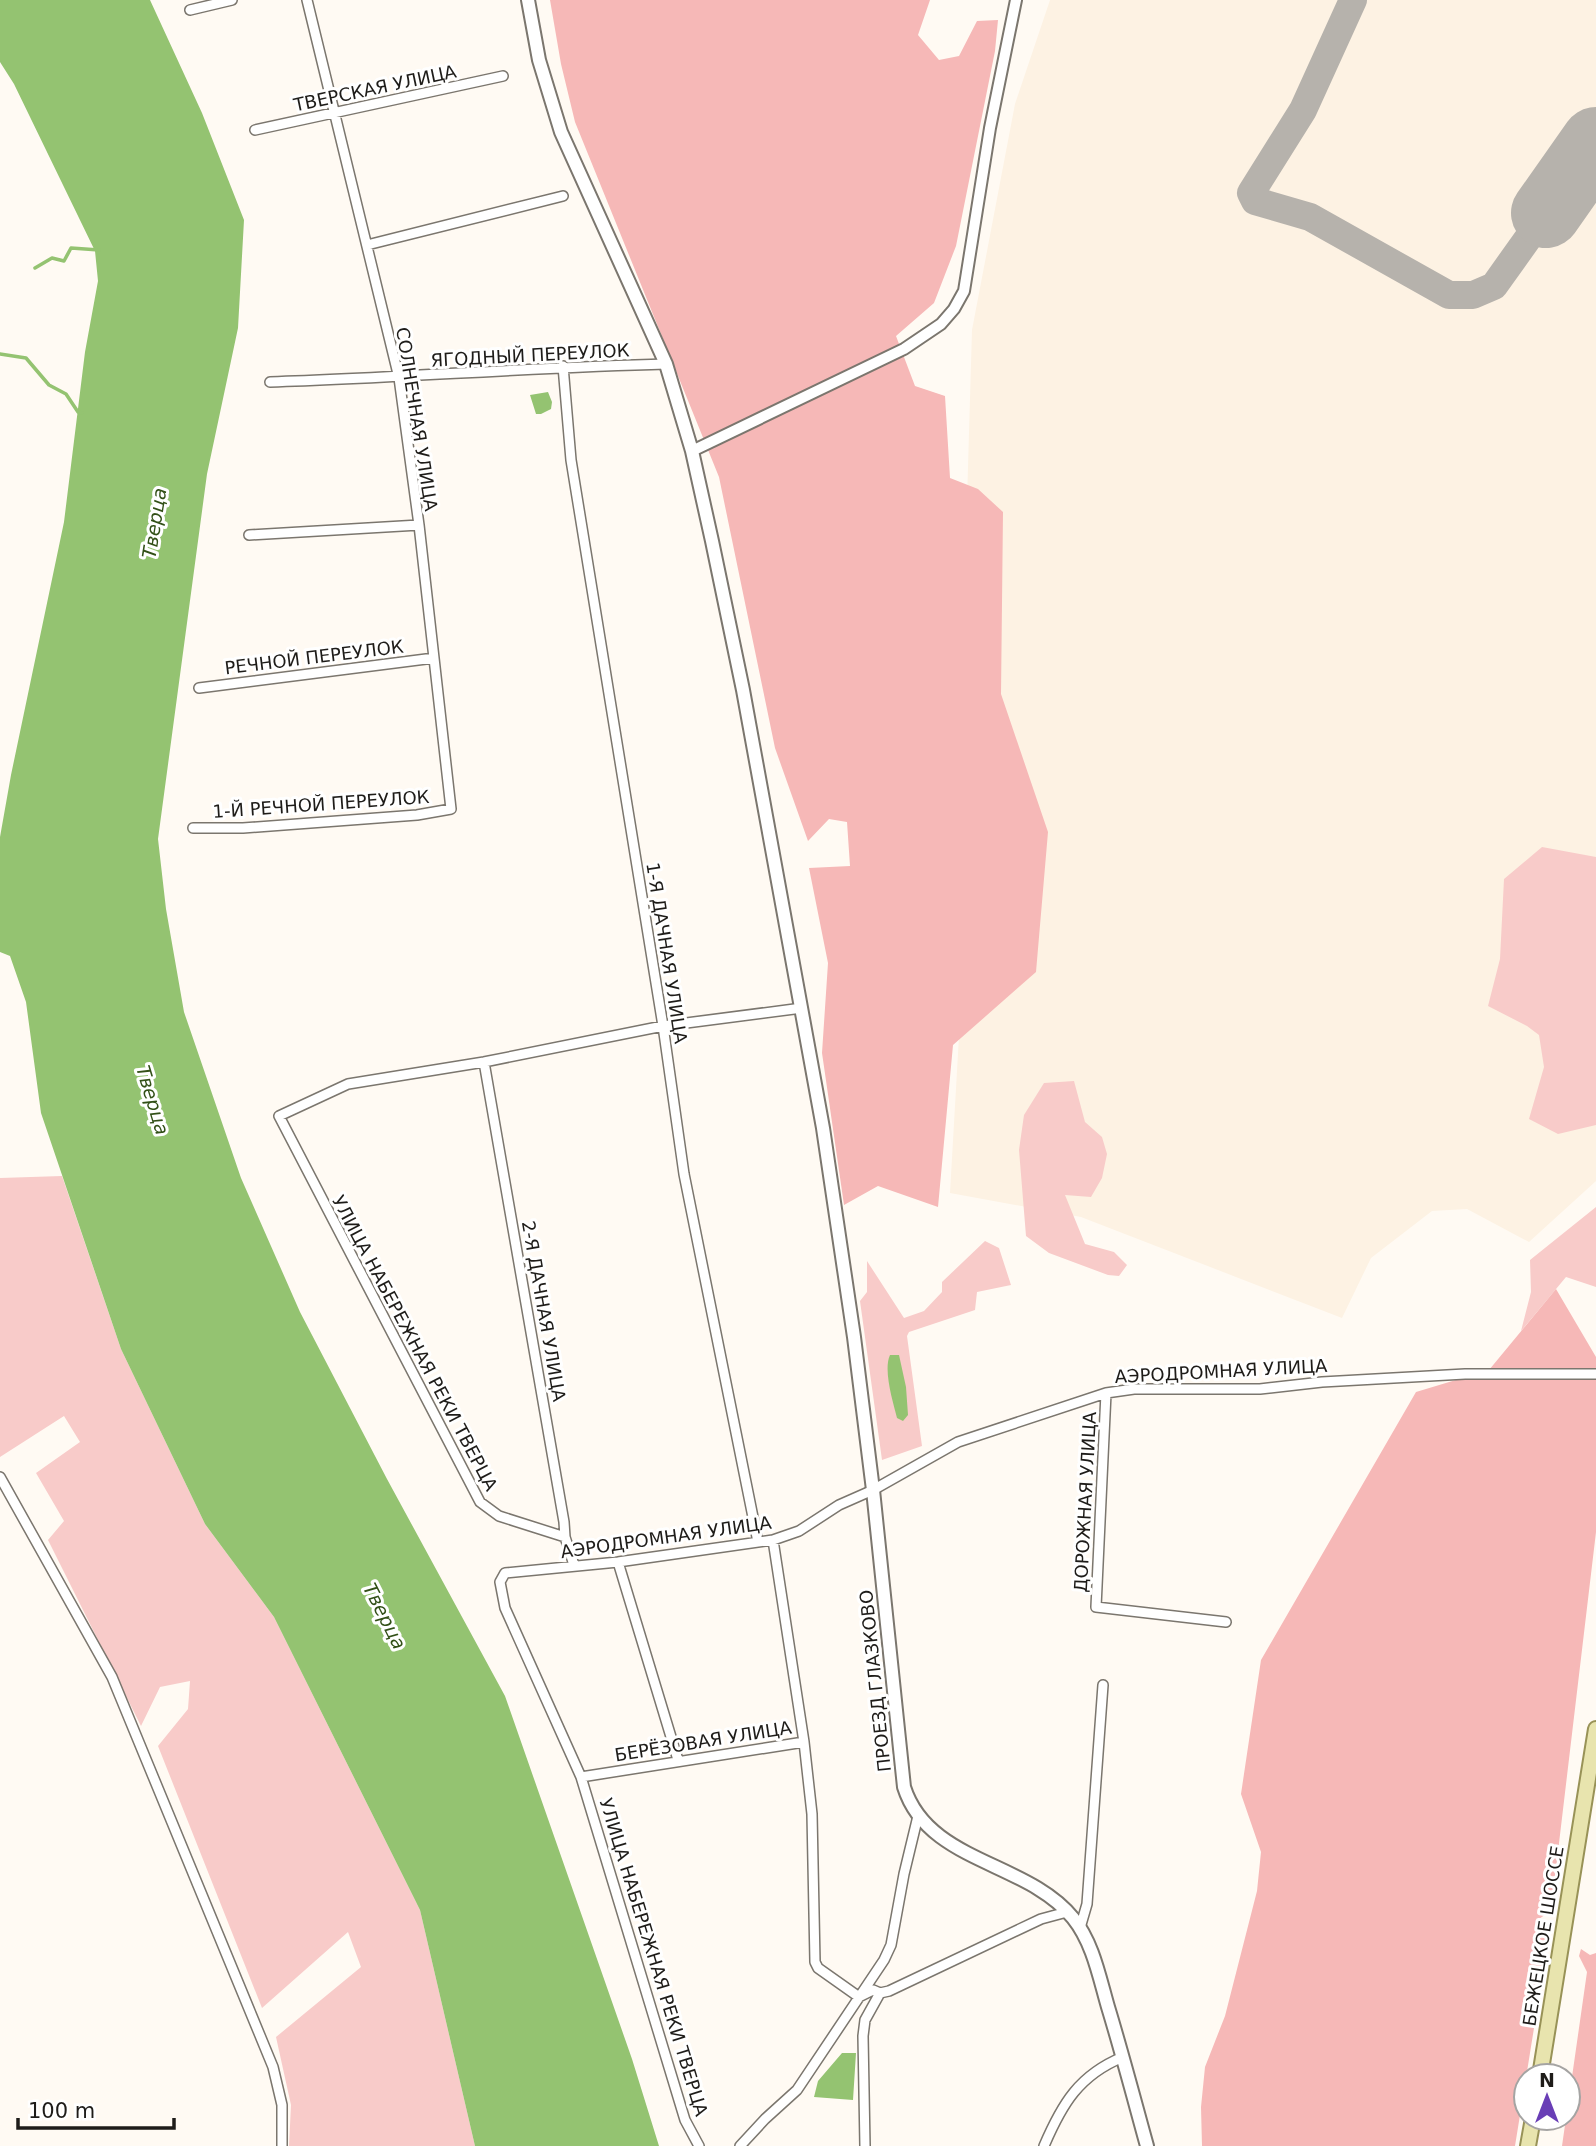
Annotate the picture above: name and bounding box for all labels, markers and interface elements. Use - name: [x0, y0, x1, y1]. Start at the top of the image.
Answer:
- street label: ТВЕРСКАЯ УЛИЦА: [291, 60, 459, 116]
- street label: СОЛНЕЧНАЯ УЛИЦА: [392, 326, 442, 513]
- street label: ЯГОДНЫЙ ПЕРЕУЛОК: [430, 339, 630, 371]
- water label: Тверца: [138, 486, 170, 560]
- street label: РЕЧНОЙ ПЕРЕУЛОК: [223, 636, 405, 678]
- street label: 1-Й РЕЧНОЙ ПЕРЕУЛОК: [212, 786, 430, 822]
- street label: 1-Я ДАЧНАЯ УЛИЦА: [642, 861, 692, 1046]
- water label: Тверца: [132, 1063, 174, 1137]
- street label: УЛИЦА НАБЕРЕЖНАЯ РЕКИ ТВЕРЦА: [328, 1192, 502, 1495]
- street label: 2-Я ДАЧНАЯ УЛИЦА: [518, 1219, 570, 1404]
- street label: АЭРОДРОМНАЯ УЛИЦА: [1114, 1355, 1329, 1387]
- street label: ДОРОЖНАЯ УЛИЦА: [1070, 1410, 1100, 1593]
- street label: АЭРОДРОМНАЯ УЛИЦА: [559, 1512, 774, 1562]
- water label: Тверца: [359, 1579, 411, 1653]
- street label: ПРОЕЗД ГЛАЗКОВО: [855, 1589, 895, 1773]
- street label: БЕРЁЗОВАЯ УЛИЦА: [613, 1717, 794, 1765]
- street label: УЛИЦА НАБЕРЕЖНАЯ РЕКИ ТВЕРЦА: [596, 1796, 713, 2119]
- street label: БЕЖЕЦКОЕ ШОССЕ: [1518, 1844, 1568, 2028]
- north arrow: [1512, 2062, 1582, 2132]
- text: N: [1539, 2069, 1555, 2091]
- scale bar: [18, 2086, 173, 2130]
- text: 100 m: [28, 2099, 95, 2123]

